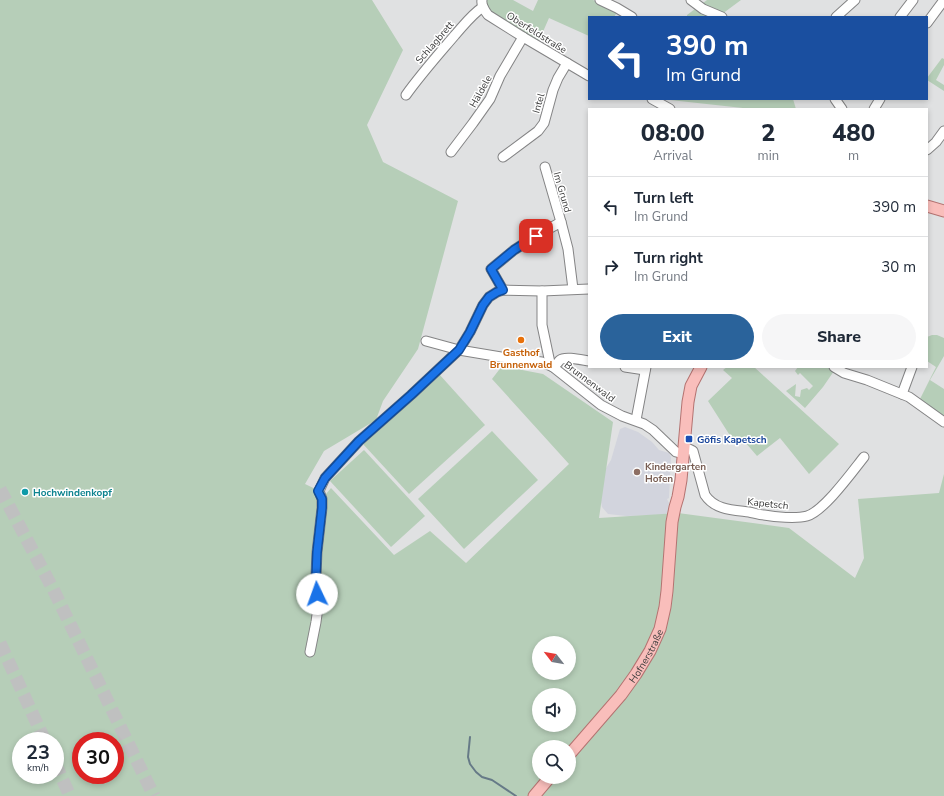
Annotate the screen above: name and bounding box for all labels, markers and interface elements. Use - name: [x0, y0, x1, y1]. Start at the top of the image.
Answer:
- street label: Oberfeldstraße: [504, 9, 569, 57]
- street label: Schlagbrett: [412, 18, 457, 67]
- text: 390 m: [666, 27, 749, 65]
- icon: left: [600, 32, 652, 84]
- text: Im Grund: [666, 63, 741, 87]
- street label: Häldele: [466, 73, 496, 110]
- street label: Intel: [529, 92, 548, 115]
- text: 08:00: [641, 117, 705, 149]
- text: 2: [761, 117, 776, 149]
- text: 480: [832, 117, 875, 149]
- text: Arrival: [653, 147, 692, 165]
- text: min: [758, 147, 779, 165]
- text: m: [848, 147, 859, 165]
- street label: Im Grund: [550, 170, 575, 214]
- text: Turn left: [634, 188, 693, 208]
- icon: left: [600, 196, 622, 218]
- text: 390 m: [872, 197, 916, 217]
- text: Im Grund: [634, 208, 688, 226]
- pin: [519, 219, 553, 253]
- icon: arrive: [525, 225, 547, 247]
- text: Turn right: [634, 248, 703, 268]
- icon: right: [600, 256, 622, 278]
- text: 30 m: [881, 257, 916, 277]
- text: Im Grund: [634, 268, 688, 286]
- button: Exit: [600, 314, 754, 360]
- button: Share: [762, 314, 916, 360]
- marker: Gasthof Brunnenwald: [516, 335, 526, 345]
- place label: Gasthof Brunnenwald: [490, 346, 552, 372]
- street label: Brunnenwald: [561, 358, 618, 406]
- place label: Göfis Kapetsch: [697, 433, 767, 447]
- marker: Göfis Kapetsch: [684, 434, 694, 444]
- place label: Kindergarten Hofen: [645, 460, 706, 486]
- marker: Kindergarten Hofen: [632, 467, 642, 477]
- place label: Hochwindenkopf: [33, 486, 112, 500]
- marker: Hochwindenkopf: [20, 487, 30, 497]
- street label: Kapetsch: [747, 495, 789, 513]
- position arrow: [296, 573, 338, 615]
- street label: Hofnerstraße: [626, 627, 667, 686]
- north arrow: [532, 636, 576, 680]
- map controls: [532, 636, 576, 784]
- button: sound: [532, 688, 576, 732]
- speed limit sign: 30: [72, 732, 124, 784]
- text: 23: [26, 739, 50, 766]
- button: search: [532, 740, 576, 784]
- text: km/h: [27, 761, 49, 775]

